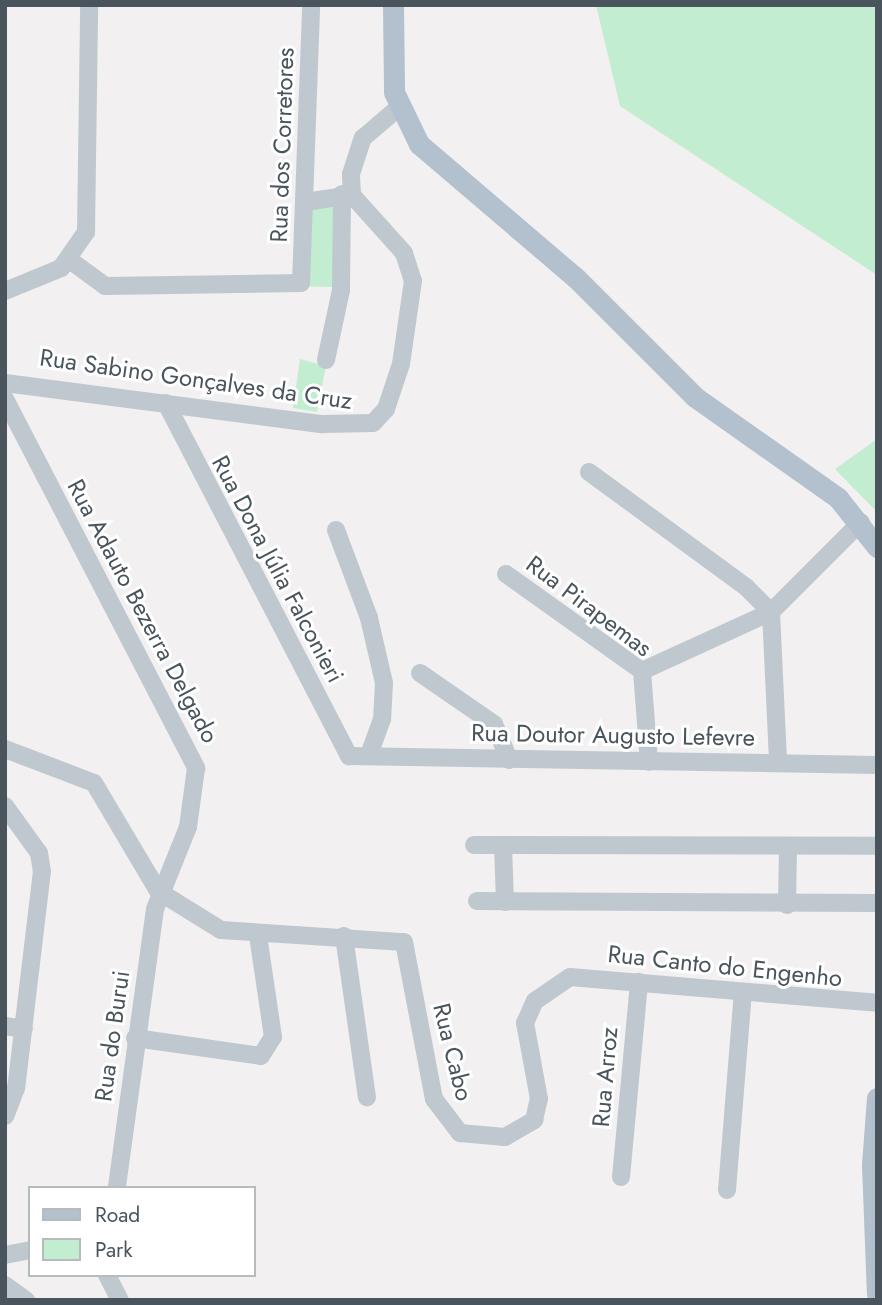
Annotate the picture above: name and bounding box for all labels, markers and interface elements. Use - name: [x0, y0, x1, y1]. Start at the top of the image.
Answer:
- street label: Rua dos Corretores: [264, 47, 300, 243]
- street label: Rua Sabino Gonçalves da Cruz: [38, 343, 354, 415]
- street label: Rua Dona Júlia Falconieri: [206, 451, 350, 687]
- street label: Rua Adauto Bezerra Delgado: [61, 474, 225, 748]
- street label: Rua Pirapemas: [520, 549, 658, 663]
- street label: Rua Doutor Augusto Lefevre: [471, 718, 755, 752]
- street label: Rua Canto do Engenho: [606, 939, 844, 993]
- street label: Rua do Burui: [89, 969, 135, 1103]
- street label: Rua Cabo: [427, 1000, 479, 1104]
- street label: Rua Arroz: [586, 1026, 624, 1128]
- legend: [28, 1186, 256, 1277]
- text: Road: [95, 1200, 140, 1230]
- text: Park: [95, 1235, 132, 1265]

